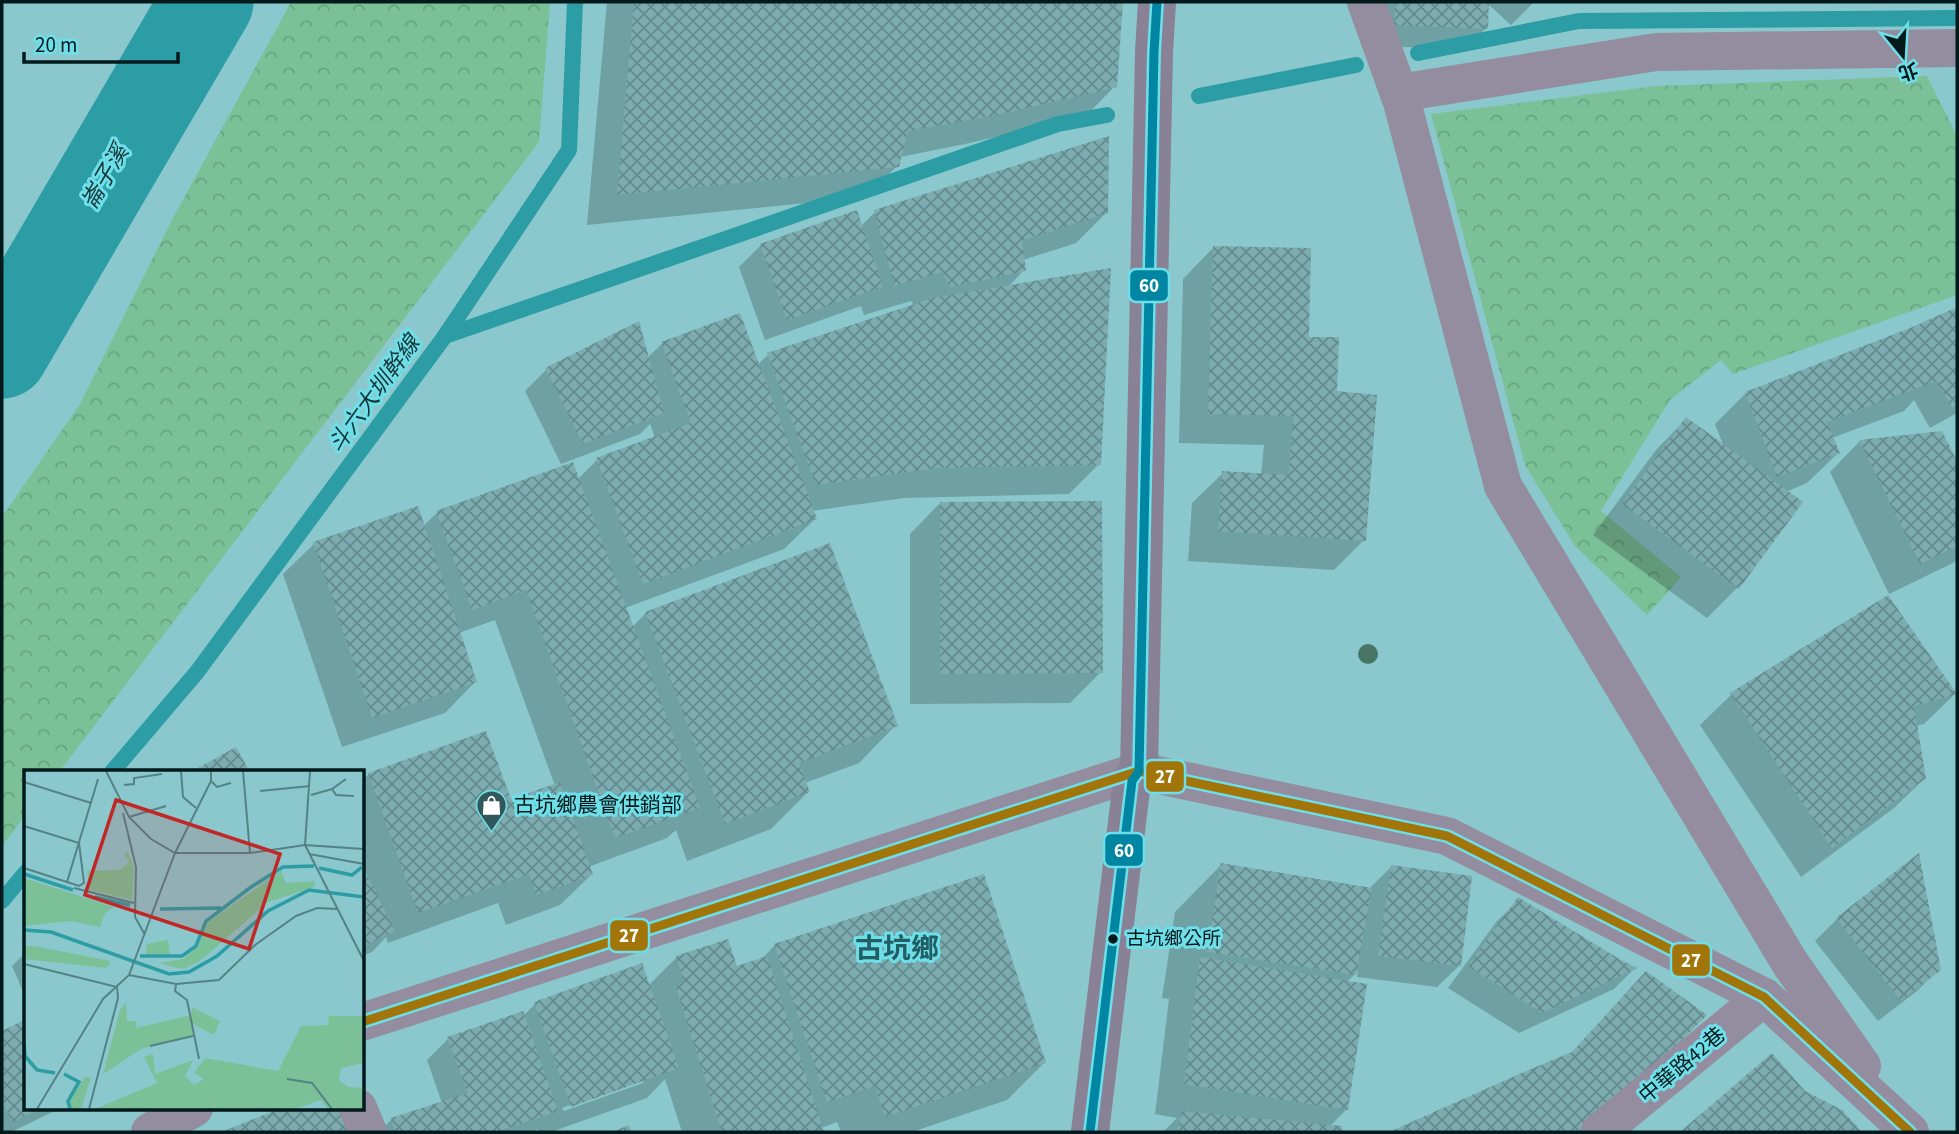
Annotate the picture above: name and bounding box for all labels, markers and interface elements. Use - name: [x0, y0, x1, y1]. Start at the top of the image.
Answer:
- scale bar: [24, 21, 178, 65]
- north arrow: [1868, 21, 1938, 91]
- text: 20 m: [35, 30, 77, 60]
- text: 北: [1895, 55, 1921, 87]
- water label: 崙子溪: [73, 136, 138, 215]
- line badge: 60: [1129, 269, 1169, 302]
- text: 60: [1139, 273, 1159, 300]
- water label: 斗六大圳幹線: [320, 326, 430, 460]
- line badge: 27: [1145, 760, 1185, 793]
- text: 27: [1155, 764, 1175, 791]
- inset map: [24, 770, 364, 1110]
- shop icon: 古坑鄉農會供銷部: [474, 788, 508, 832]
- place label: 古坑鄉農會供銷部: [514, 790, 682, 820]
- line badge: 60: [1104, 833, 1144, 867]
- text: 60: [1114, 838, 1134, 865]
- line badge: 27: [609, 919, 649, 952]
- text: 27: [619, 923, 639, 950]
- place label: 古坑鄉公所: [1126, 926, 1221, 953]
- district label: 古坑鄉: [855, 929, 939, 969]
- marker: 古坑鄉公所: [1106, 932, 1120, 946]
- line badge: 27: [1671, 943, 1711, 977]
- text: 27: [1681, 948, 1701, 975]
- street label: 中華路42巷: [1632, 1020, 1732, 1110]

